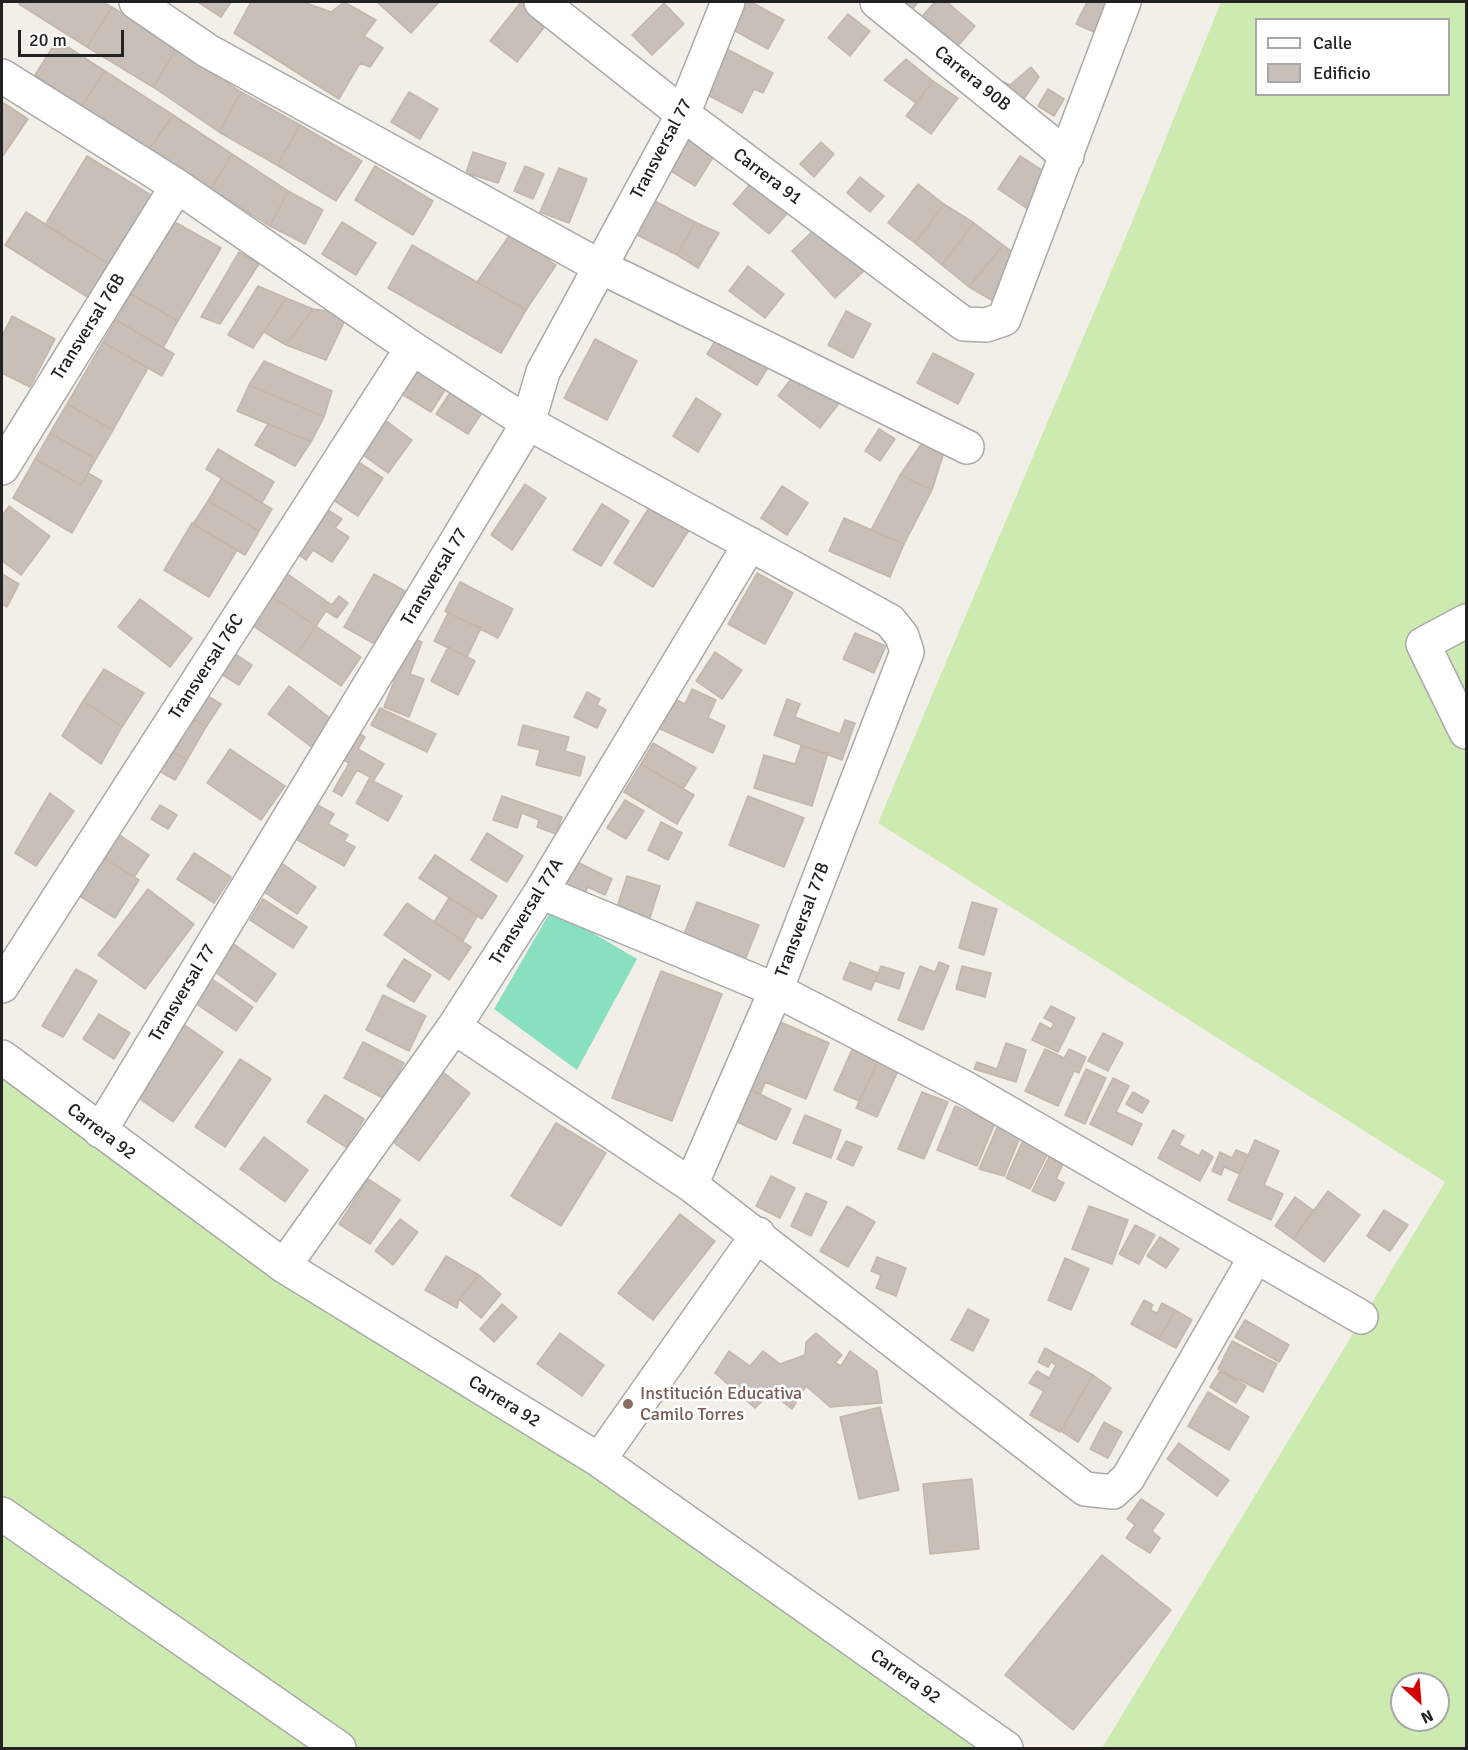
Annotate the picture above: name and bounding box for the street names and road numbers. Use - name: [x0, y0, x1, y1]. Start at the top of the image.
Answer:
- street label: Carrera 90B: [930, 42, 1014, 116]
- street label: Transversal 77: [627, 95, 697, 203]
- street label: Carrera 91: [728, 144, 806, 210]
- street label: Transversal 76B: [48, 270, 130, 384]
- street label: Transversal 77: [397, 524, 473, 630]
- street label: Transversal 76C: [165, 610, 249, 724]
- street label: Transversal 77A: [486, 855, 568, 969]
- street label: Transversal 77B: [771, 859, 835, 981]
- street label: Transversal 77: [145, 940, 221, 1046]
- street label: Carrera 92: [62, 1099, 140, 1165]
- street label: Carrera 92: [464, 1371, 544, 1433]
- street label: Carrera 92: [866, 1645, 944, 1709]

